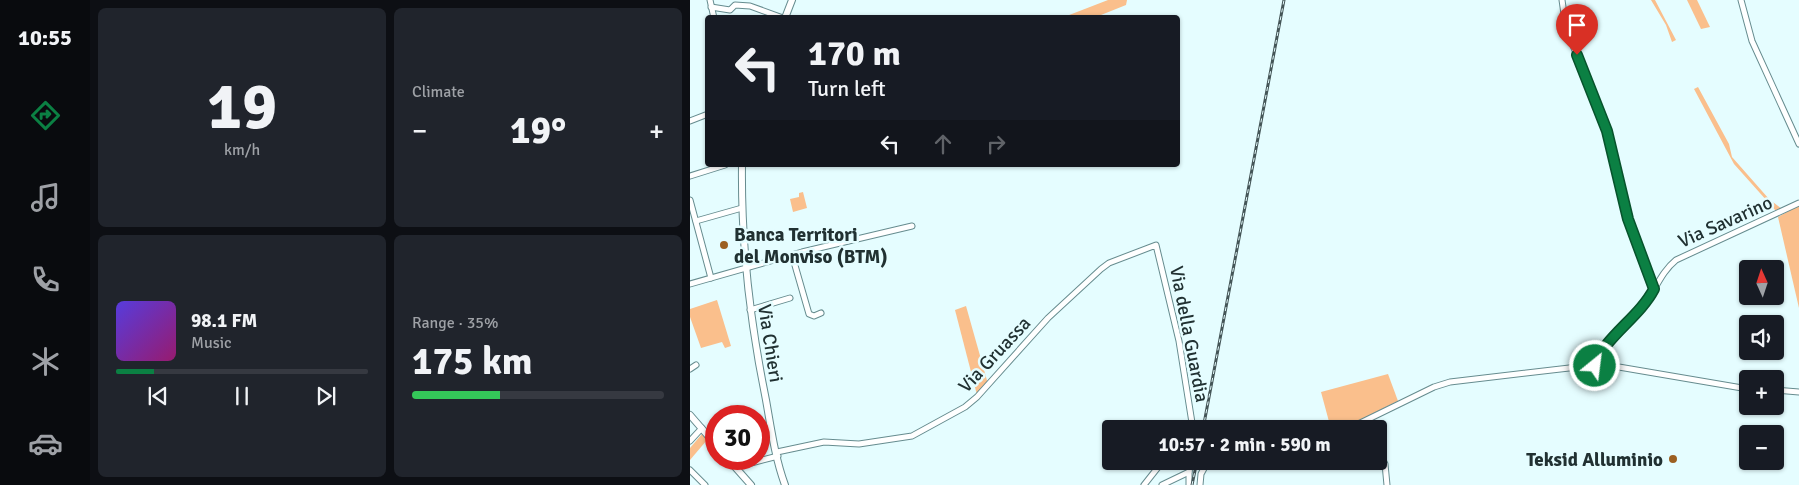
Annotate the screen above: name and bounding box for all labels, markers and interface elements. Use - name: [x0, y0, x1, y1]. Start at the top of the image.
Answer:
- pin: [1556, 4, 1598, 55]
- icon: arrive: [1563, 11, 1591, 39]
- text: 10:55: [18, 24, 72, 51]
- text: 170 m: [808, 32, 901, 75]
- icon: left: [725, 35, 790, 100]
- text: 19: [207, 67, 277, 147]
- text: Turn left: [808, 75, 886, 102]
- text: Climate: [412, 82, 465, 102]
- icon: directions: [28, 98, 63, 133]
- text: 19°: [510, 107, 566, 154]
- text: −: [412, 114, 427, 148]
- text: +: [649, 114, 664, 148]
- icon: left: [876, 130, 904, 158]
- icon: ahead: [929, 130, 957, 158]
- icon: right: [982, 130, 1010, 158]
- text: km/h: [224, 140, 260, 160]
- icon: music: [28, 180, 63, 215]
- street label: Via Savarino: [1675, 190, 1776, 253]
- place label: Banca Territori del Monviso (BTM): [734, 223, 888, 269]
- marker: Banca Territori del Monviso (BTM): [718, 239, 730, 251]
- north arrow: [1739, 260, 1784, 305]
- map controls: [1739, 260, 1784, 470]
- icon: phone: [28, 262, 63, 297]
- street label: Via della Guardia: [1164, 264, 1214, 404]
- street label: Via Chieri: [752, 302, 788, 384]
- text: 98.1 FM: [191, 309, 257, 333]
- street label: Via Gruassa: [953, 312, 1036, 398]
- text: Range · 35%: [412, 313, 498, 333]
- button: sound: [1739, 315, 1784, 360]
- text: Music: [191, 333, 232, 353]
- text: 175 km: [412, 338, 533, 385]
- position arrow: [1568, 339, 1620, 391]
- icon: climate: [28, 344, 63, 379]
- button: +: [1739, 370, 1784, 415]
- icon: previous: [144, 382, 172, 410]
- icon: pause: [228, 382, 256, 410]
- icon: next: [312, 382, 340, 410]
- speed limit sign: 30: [705, 405, 770, 470]
- button: −: [1739, 425, 1784, 470]
- icon: car: [28, 426, 63, 461]
- text: 10:57 · 2 min · 590 m: [1158, 433, 1331, 457]
- place label: Teksid Alluminio: [1526, 448, 1663, 472]
- marker: Teksid Alluminio: [1667, 453, 1679, 465]

